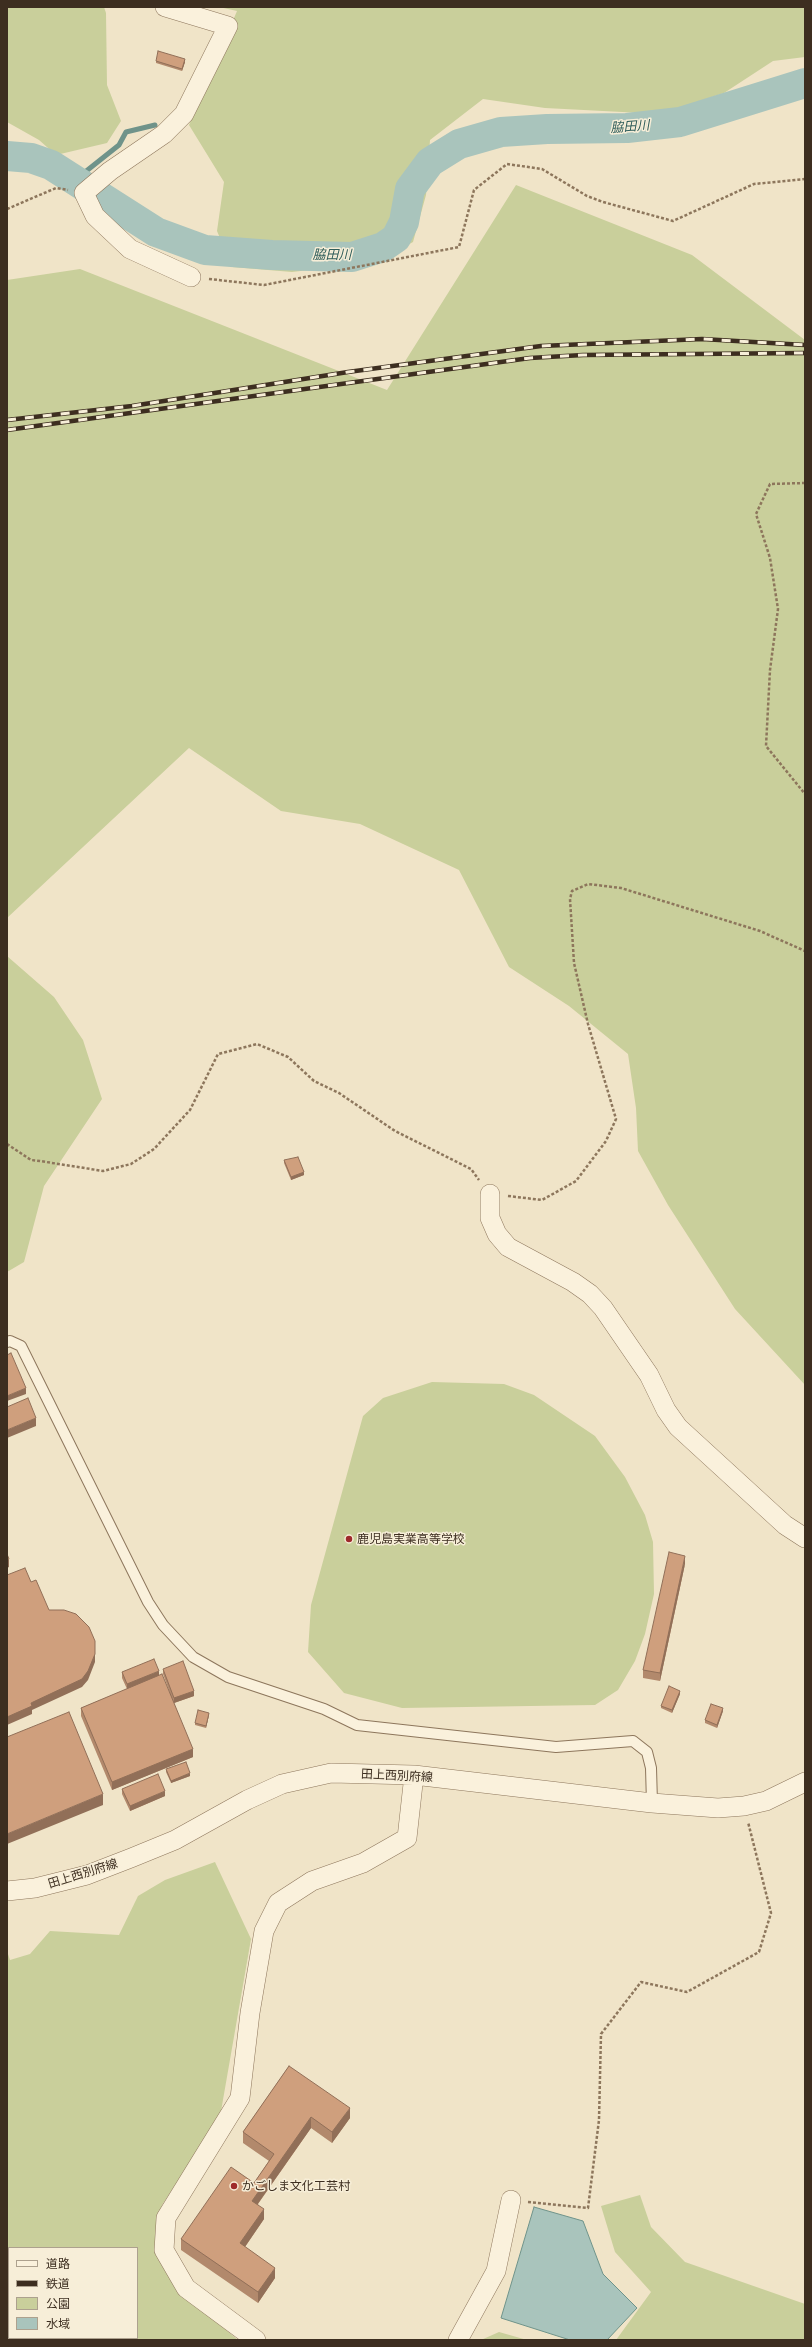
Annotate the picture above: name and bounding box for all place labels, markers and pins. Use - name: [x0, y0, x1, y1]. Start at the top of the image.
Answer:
- place label: 鹿児島実業高等学校: [357, 1532, 465, 1546]
- marker: 鹿児島実業高等学校: [344, 1534, 354, 1544]
- place label: かごしま文化工芸村: [242, 2179, 350, 2193]
- marker: かごしま文化工芸村: [229, 2181, 239, 2191]

